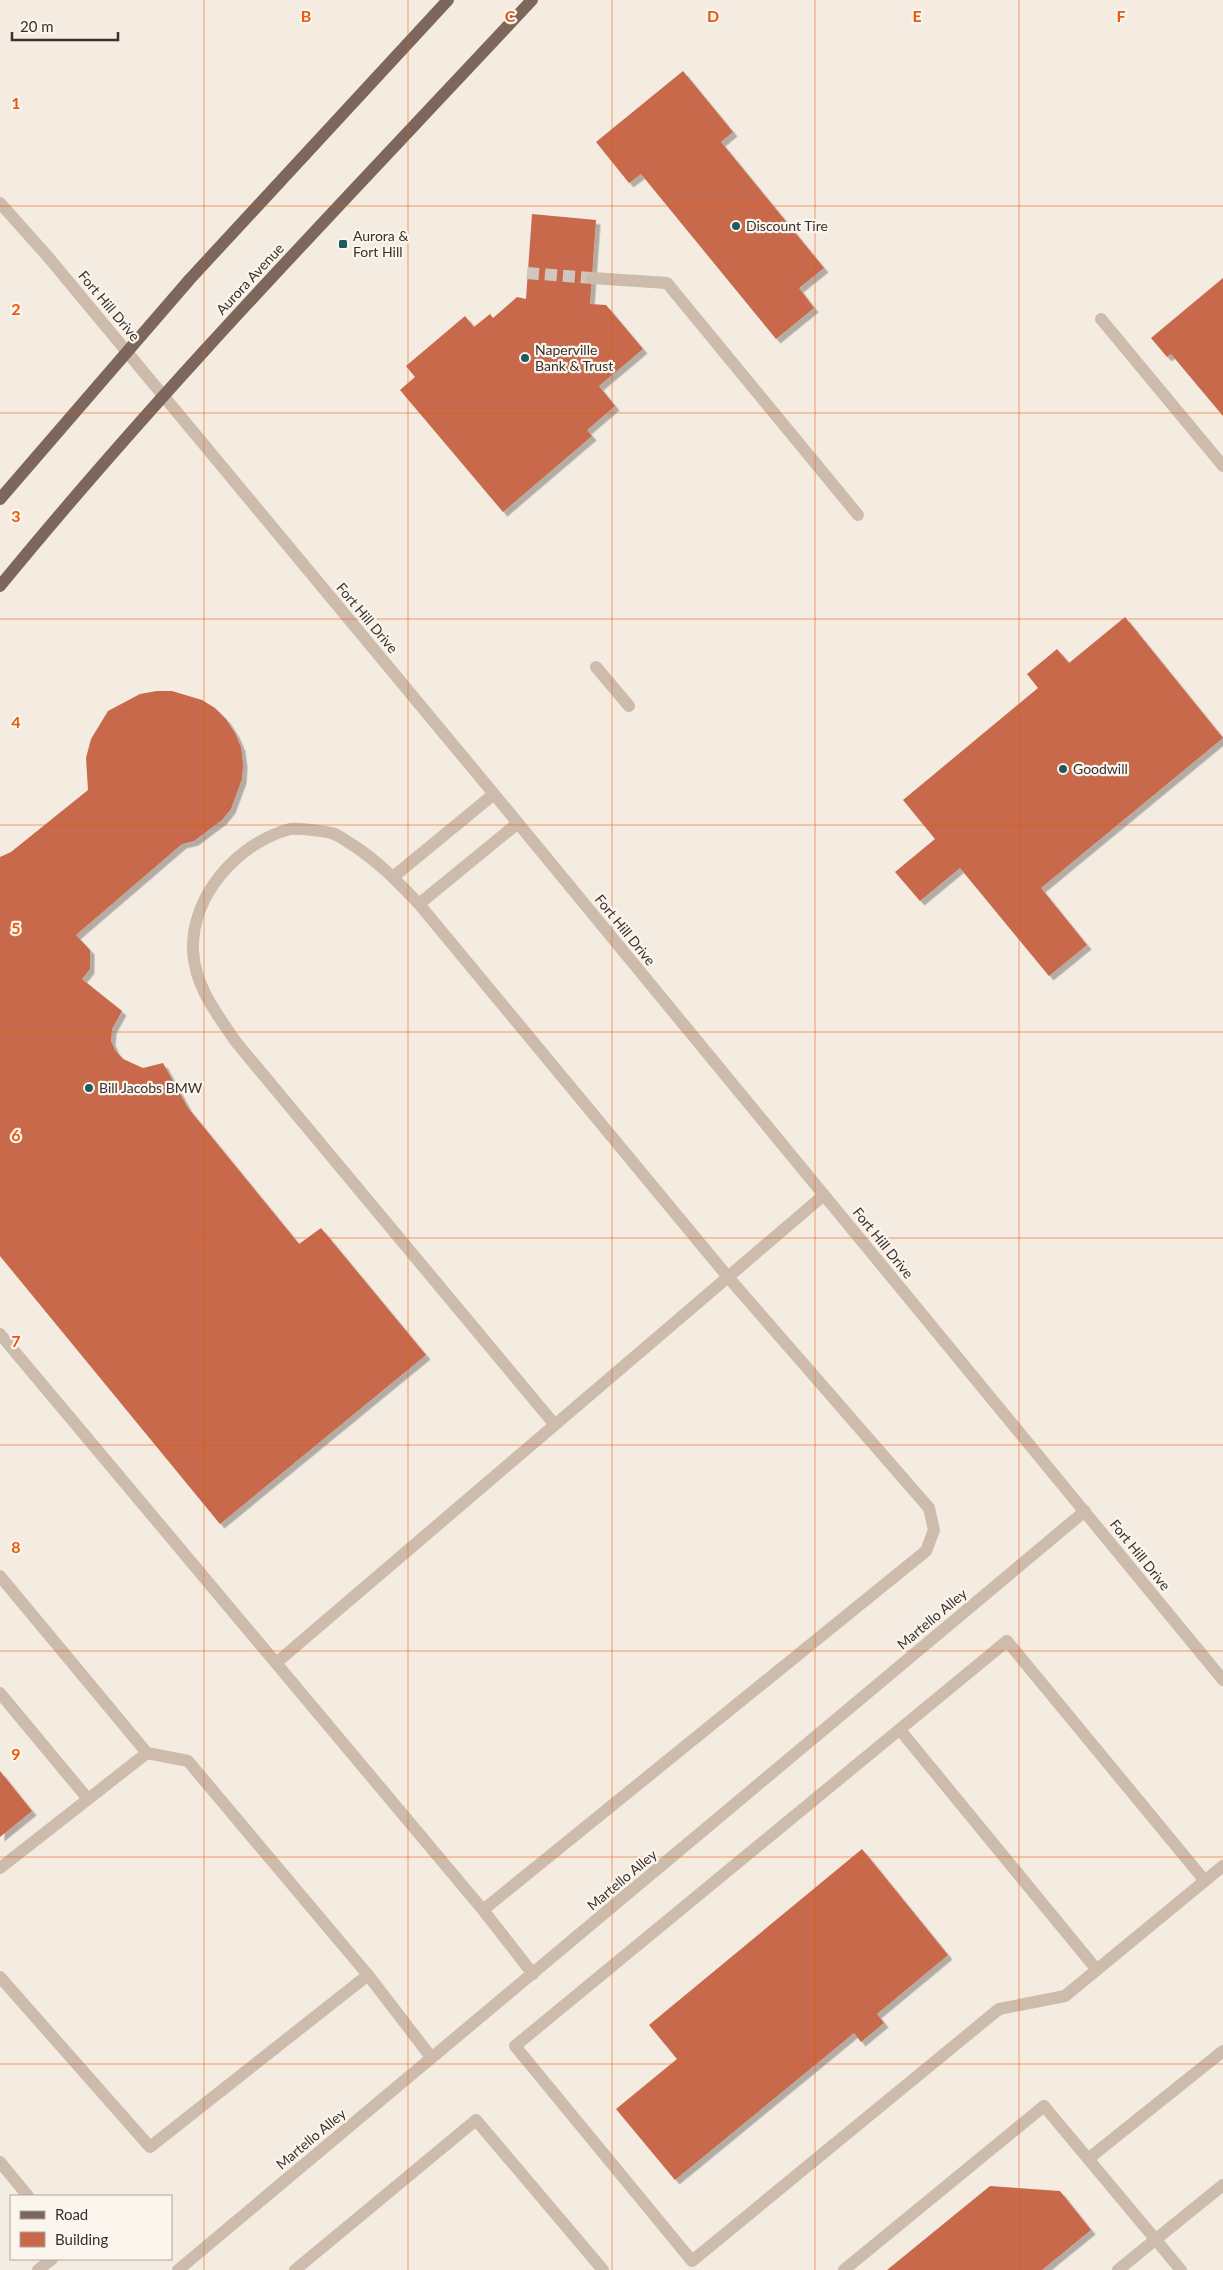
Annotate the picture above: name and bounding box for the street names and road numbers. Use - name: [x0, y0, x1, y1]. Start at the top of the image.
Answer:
- street label: Aurora Avenue: [212, 239, 287, 318]
- street label: Fort Hill Drive: [75, 267, 144, 344]
- street label: Fort Hill Drive: [333, 579, 402, 656]
- street label: Fort Hill Drive: [592, 891, 659, 969]
- street label: Fort Hill Drive: [850, 1204, 917, 1282]
- street label: Fort Hill Drive: [1107, 1516, 1174, 1594]
- street label: Martello Alley: [894, 1584, 970, 1653]
- street label: Martello Alley: [584, 1845, 660, 1914]
- street label: Martello Alley: [273, 2104, 349, 2173]

